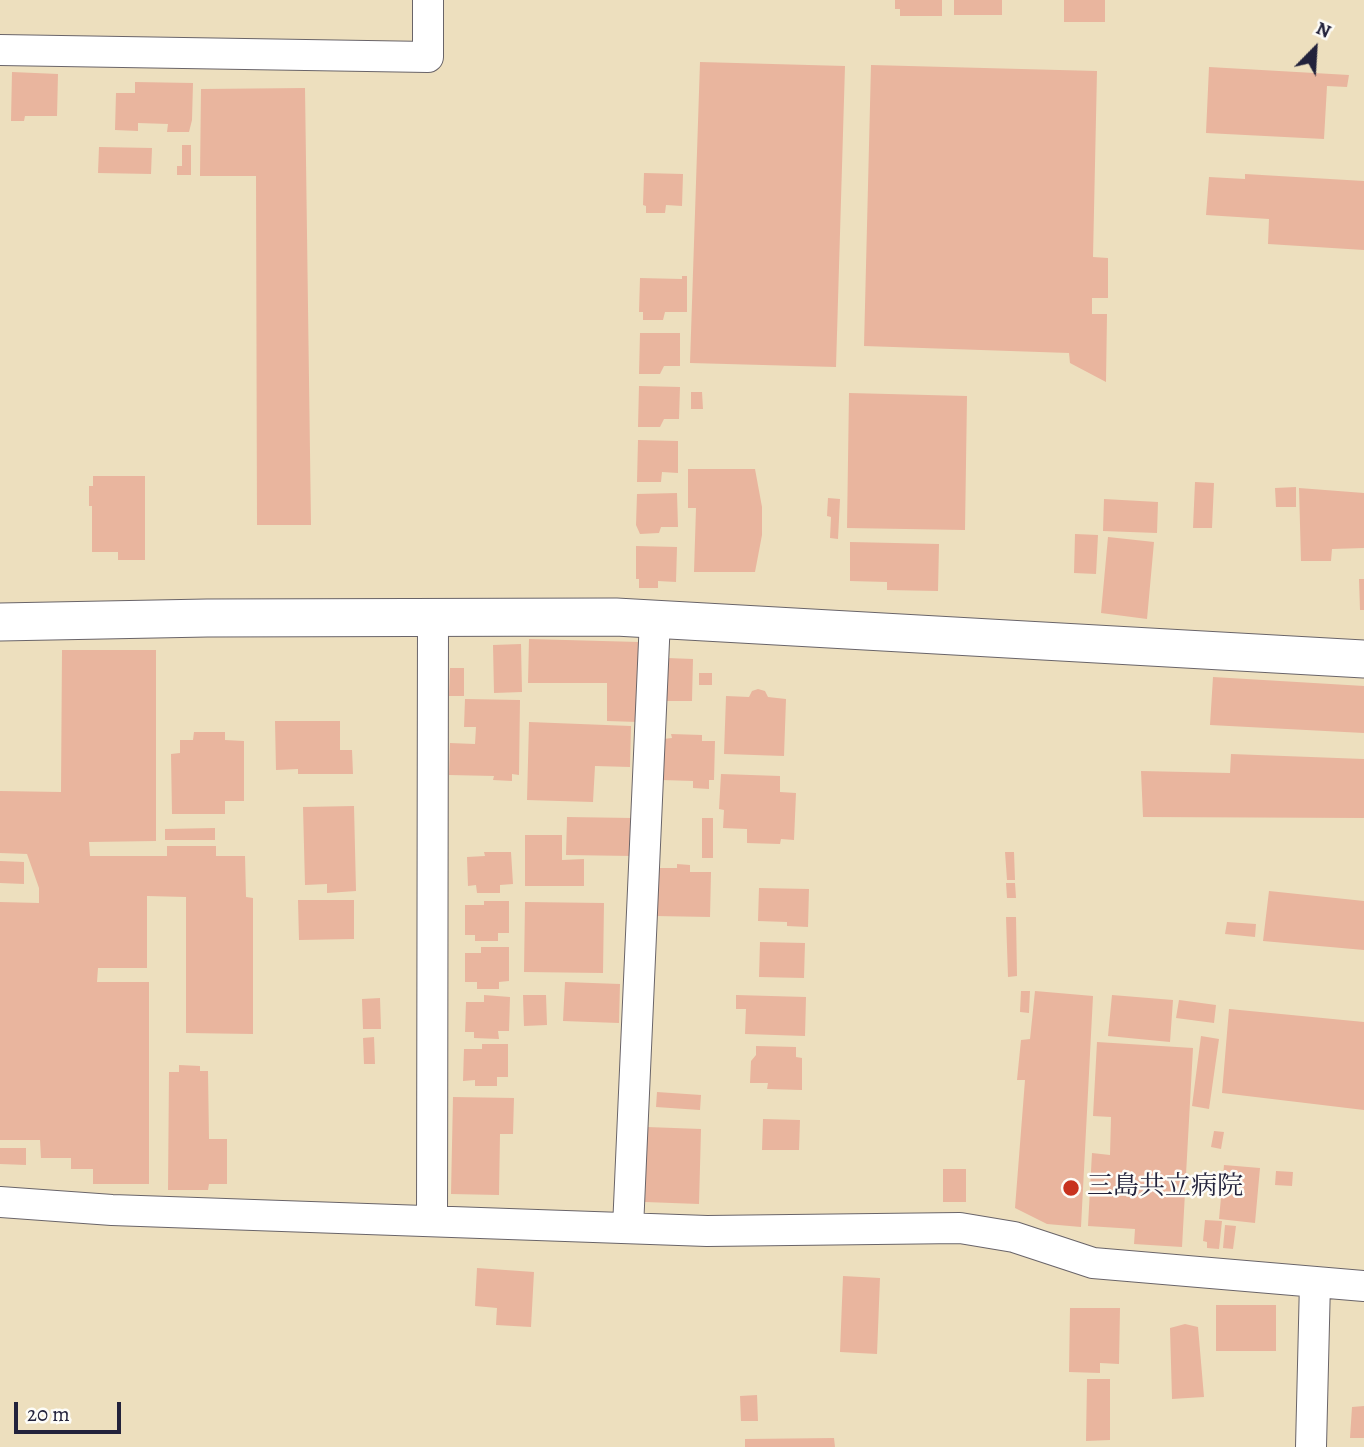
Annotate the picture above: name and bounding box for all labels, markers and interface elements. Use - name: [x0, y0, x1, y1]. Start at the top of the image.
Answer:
- north arrow: [1280, 14, 1350, 84]
- text: N: [1312, 15, 1335, 45]
- place label: 三島共立病院: [1087, 1172, 1243, 1204]
- marker: 三島共立病院: [1061, 1178, 1081, 1198]
- scale bar: [18, 1388, 124, 1432]
- text: 20 m: [27, 1400, 70, 1428]

